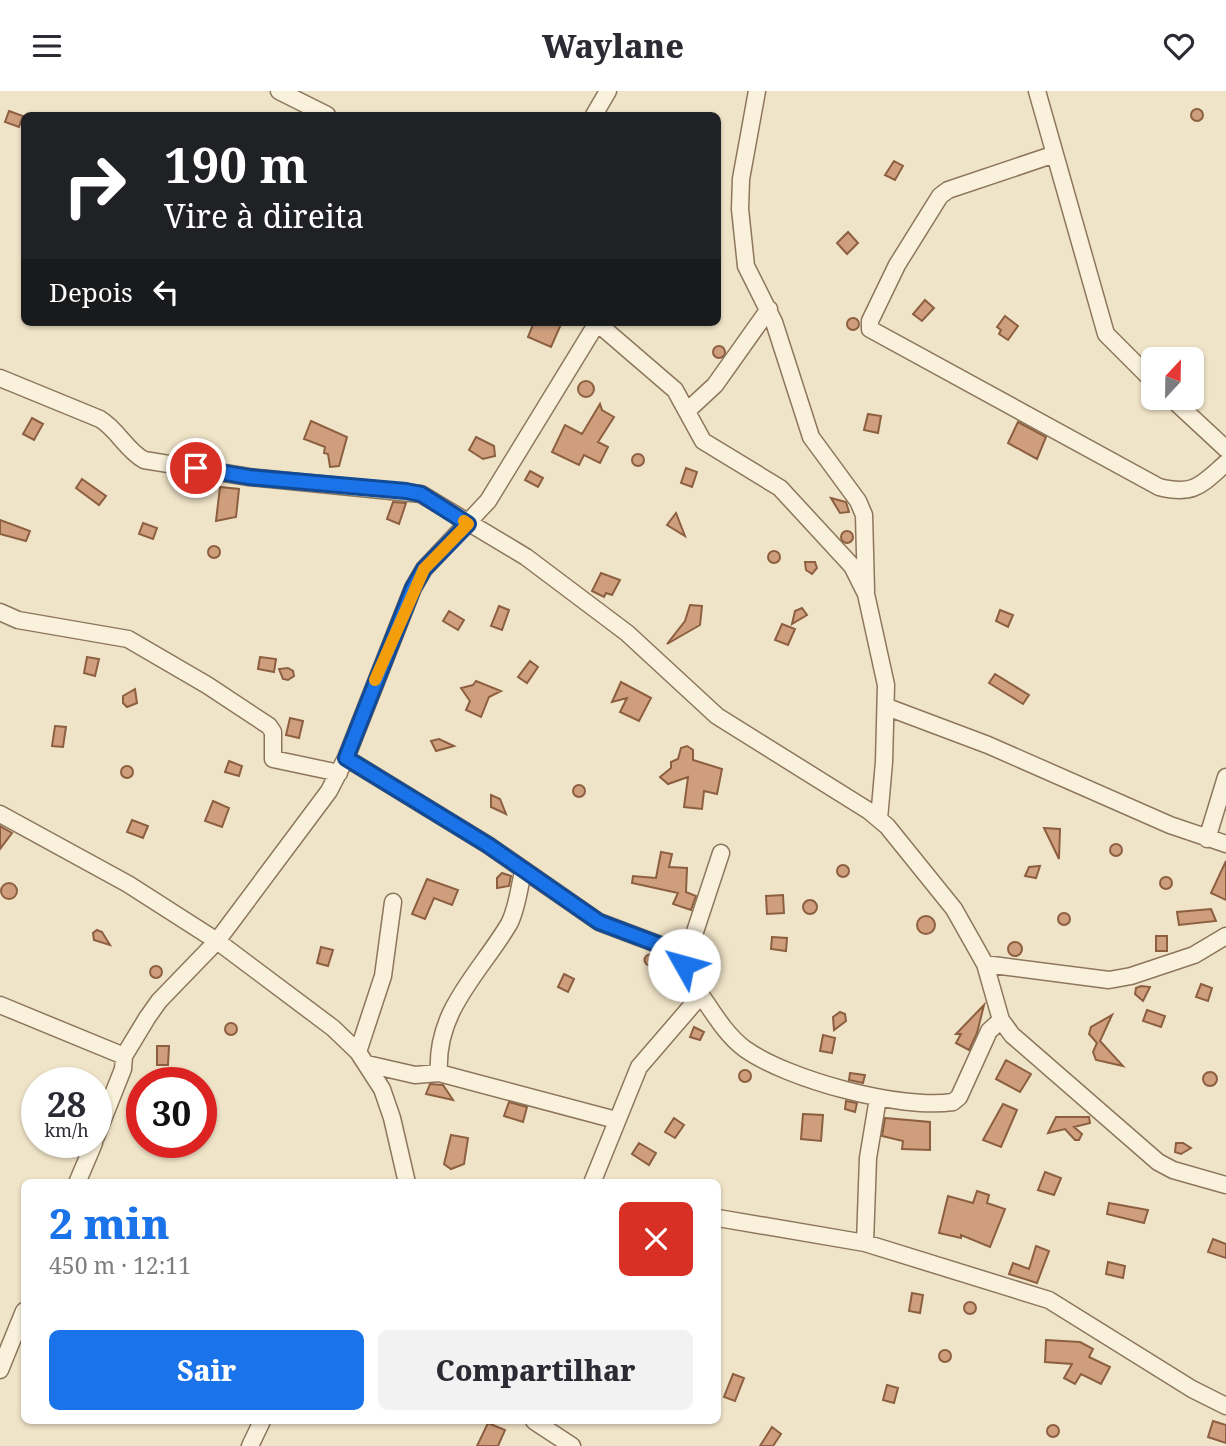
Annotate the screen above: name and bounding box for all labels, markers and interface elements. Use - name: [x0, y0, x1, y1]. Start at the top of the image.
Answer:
- text: Waylane: [542, 24, 684, 67]
- icon: menu: [28, 27, 66, 65]
- icon: heart: [1160, 27, 1198, 65]
- text: 190 m: [164, 131, 308, 197]
- icon: right: [49, 140, 140, 231]
- text: Vire à direita: [164, 194, 364, 237]
- icon: left: [147, 273, 185, 311]
- text: Depois: [49, 274, 133, 310]
- north arrow: [1141, 347, 1204, 409]
- map controls: [1141, 347, 1204, 410]
- pin: [166, 438, 226, 498]
- icon: arrive: [177, 449, 215, 487]
- position arrow: [647, 928, 721, 1002]
- speed limit sign: 30: [126, 1067, 217, 1158]
- text: 28: [47, 1080, 86, 1127]
- text: km/h: [44, 1118, 89, 1142]
- text: 2 min: [49, 1194, 170, 1251]
- button: close: [619, 1202, 693, 1276]
- text: 450 m · 12:11: [49, 1249, 191, 1281]
- button: Sair: [49, 1330, 364, 1410]
- button: Compartilhar: [378, 1330, 693, 1410]

